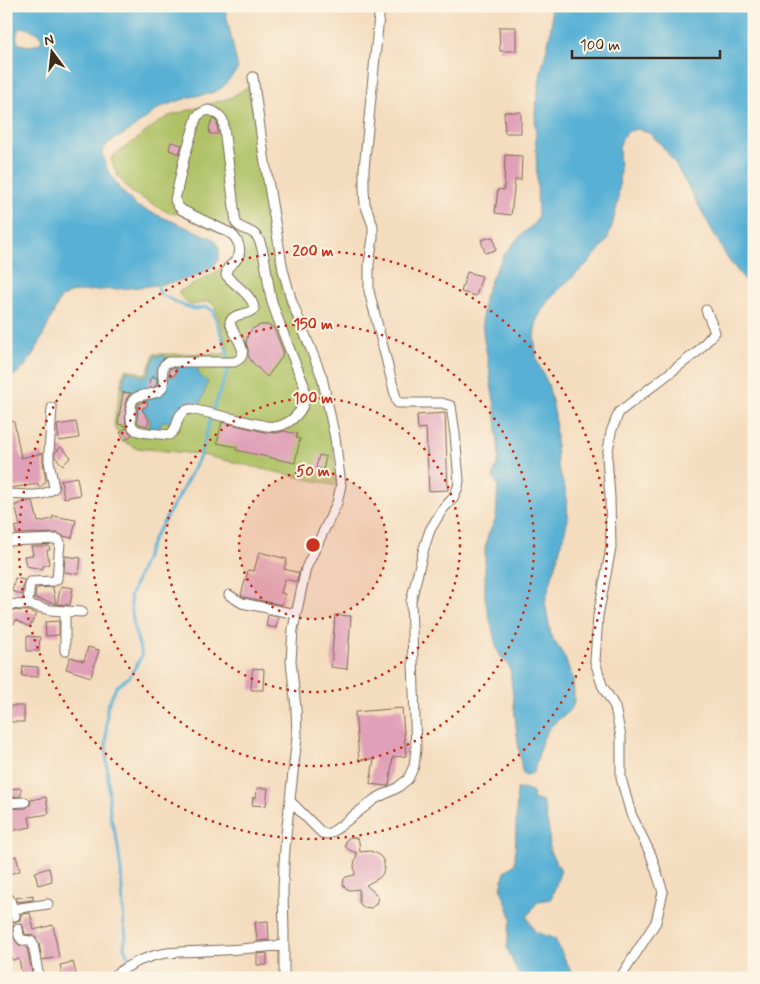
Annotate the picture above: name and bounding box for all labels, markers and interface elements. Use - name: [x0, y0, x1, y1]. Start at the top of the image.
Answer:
- north arrow: [28, 28, 78, 78]
- scale bar: [572, 28, 720, 60]
- text: N: [42, 31, 56, 50]
- text: 100 m: [580, 36, 620, 56]
- text: 200 m: [293, 242, 334, 262]
- text: 150 m: [293, 315, 333, 335]
- text: 100 m: [293, 389, 333, 409]
- text: 50 m: [296, 462, 330, 482]
- centre of rings: [304, 536, 322, 554]

